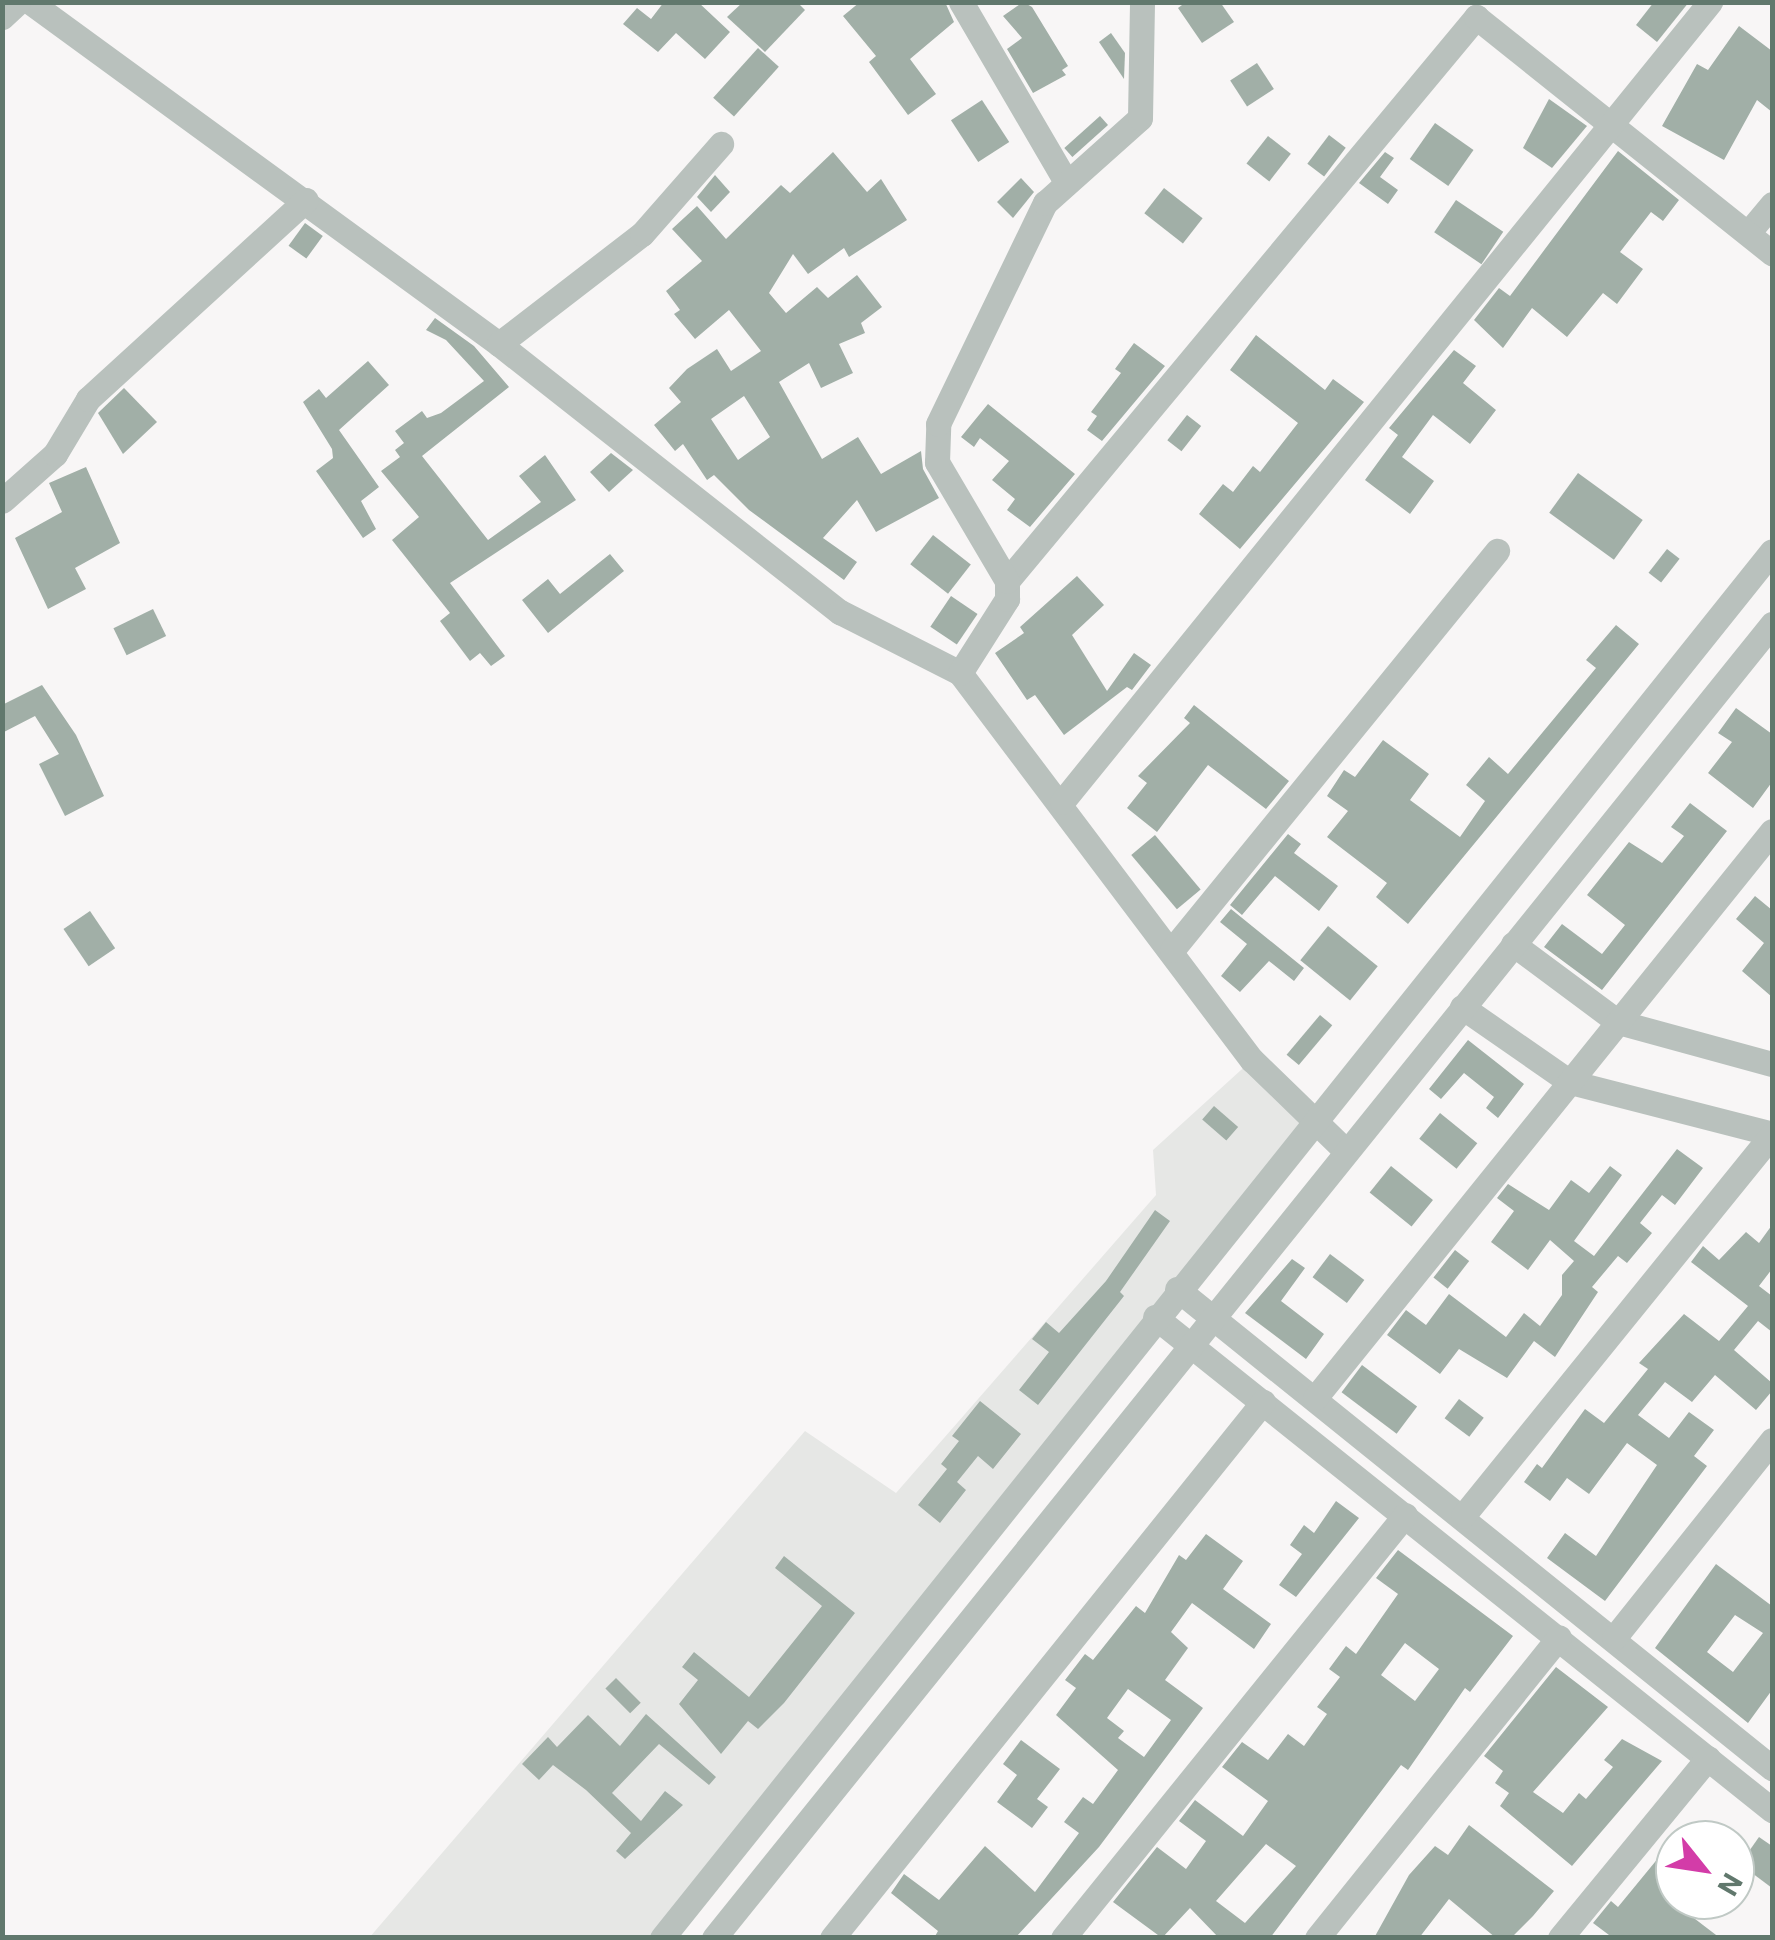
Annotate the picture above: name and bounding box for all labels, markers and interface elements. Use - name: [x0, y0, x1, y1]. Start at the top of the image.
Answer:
- north arrow: [1655, 1820, 1755, 1920]
- text: N: [1710, 1867, 1749, 1901]

